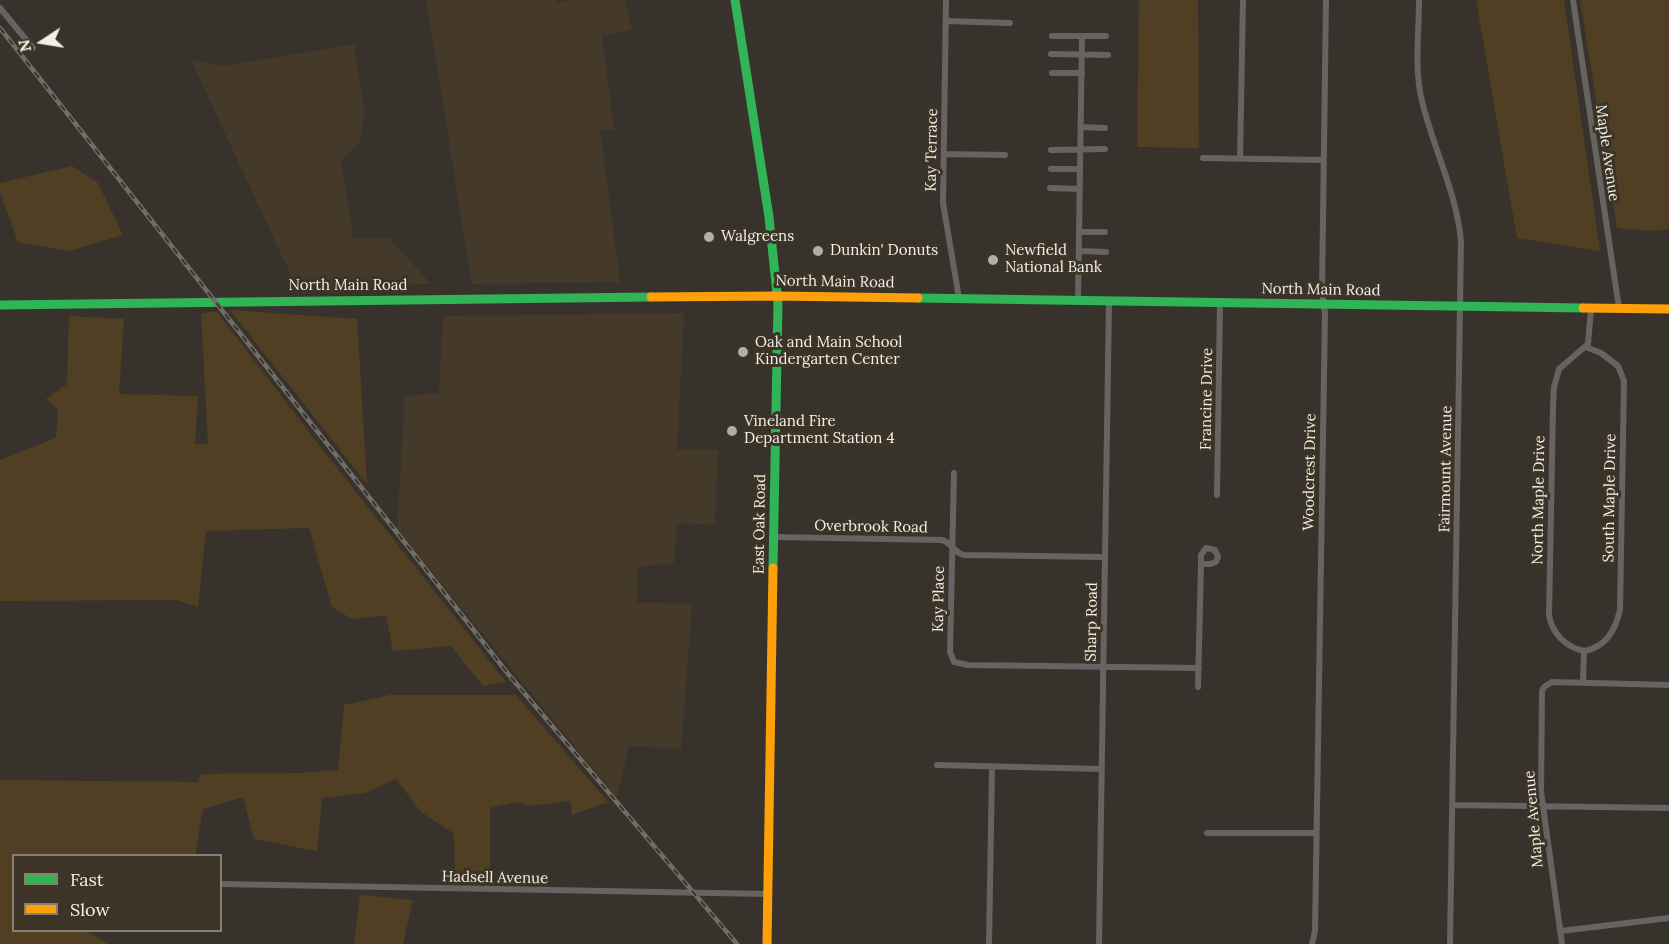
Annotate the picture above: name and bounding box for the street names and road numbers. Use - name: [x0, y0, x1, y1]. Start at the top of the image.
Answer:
- street label: Maple Avenue: [1591, 103, 1623, 203]
- street label: Kay Terrace: [922, 108, 942, 192]
- street label: North Main Road: [775, 272, 895, 292]
- street label: North Main Road: [289, 277, 407, 295]
- street label: North Main Road: [1261, 280, 1381, 300]
- street label: Francine Drive: [1197, 348, 1217, 450]
- street label: Fairmount Avenue: [1436, 405, 1456, 533]
- street label: Woodcrest Drive: [1300, 413, 1320, 531]
- street label: South Maple Drive: [1600, 433, 1620, 563]
- street label: North Maple Drive: [1529, 435, 1549, 565]
- street label: East Oak Road: [750, 474, 770, 574]
- street label: Overbrook Road: [814, 517, 928, 537]
- street label: Kay Place: [929, 566, 949, 632]
- street label: Sharp Road: [1082, 582, 1102, 662]
- street label: Maple Avenue: [1521, 770, 1547, 868]
- street label: Hadsell Avenue: [442, 868, 548, 888]

